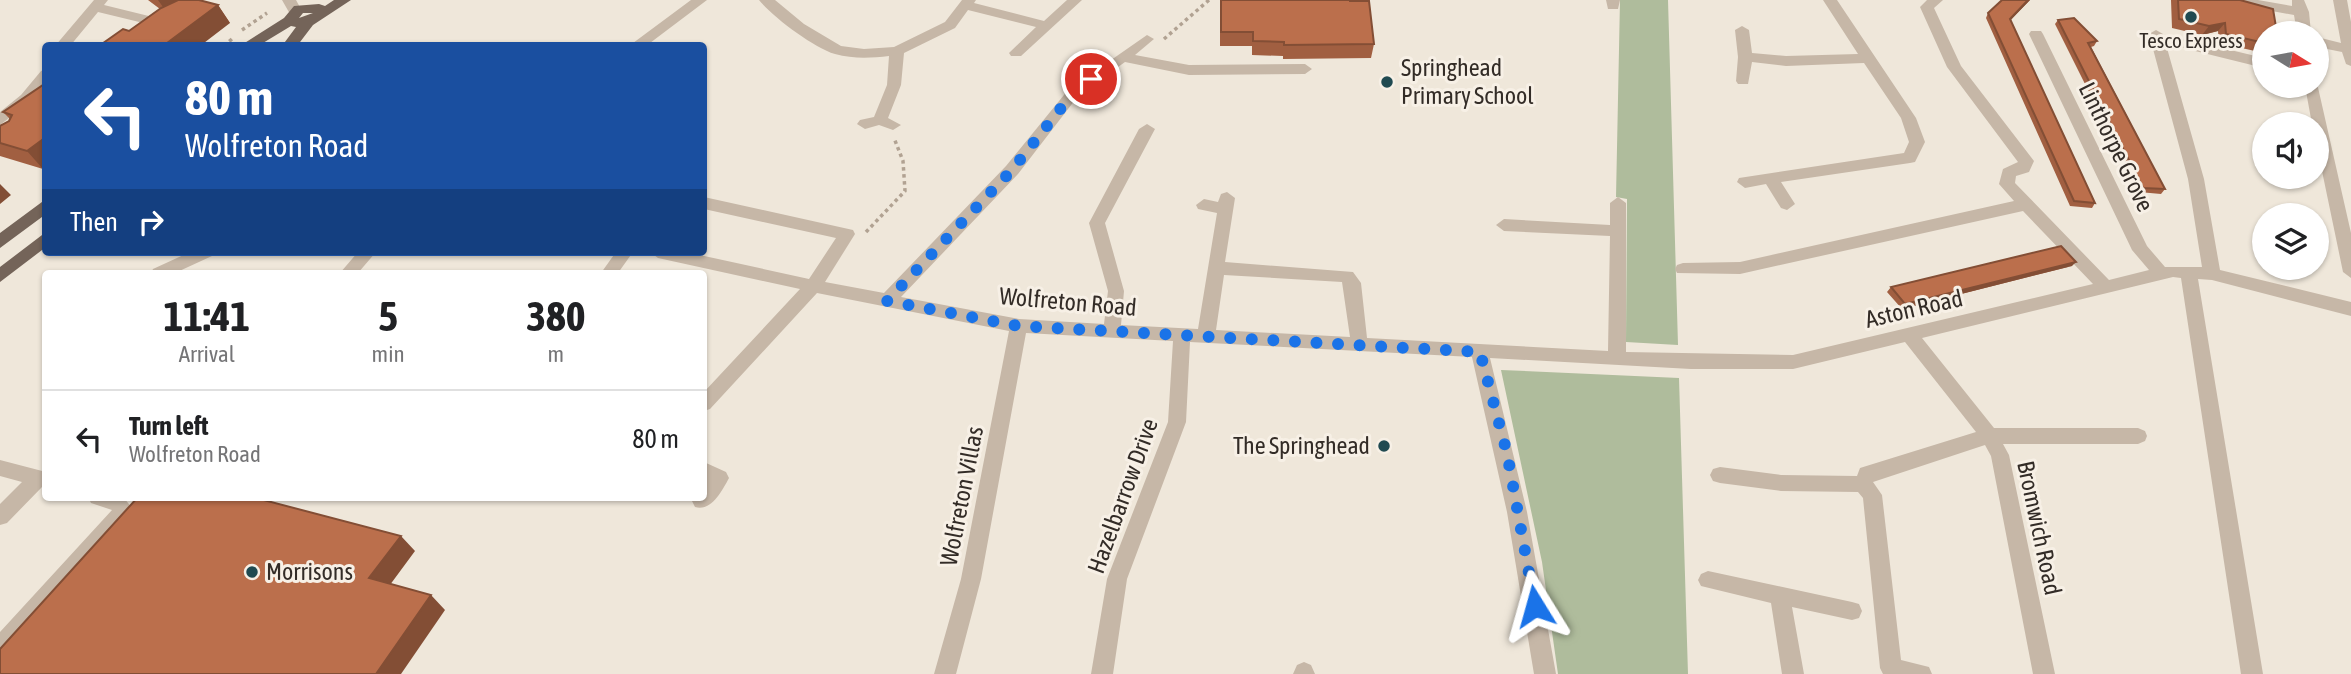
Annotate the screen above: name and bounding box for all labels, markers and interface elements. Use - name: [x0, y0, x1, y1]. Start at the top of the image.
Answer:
- marker: Tesco Express: [2183, 9, 2199, 25]
- north arrow: [2252, 21, 2329, 98]
- map controls: [2252, 21, 2329, 280]
- place label: Tesco Express: [2139, 28, 2243, 52]
- pin: [1061, 49, 1121, 109]
- place label: Springhead Primary School: [1401, 54, 1534, 109]
- icon: arrive: [1072, 60, 1110, 98]
- text: 80 m: [185, 69, 273, 125]
- icon: left: [70, 70, 161, 161]
- marker: Springhead Primary School: [1379, 74, 1395, 90]
- street label: Linthorpe Grove: [2074, 78, 2159, 216]
- button: sound: [2252, 112, 2329, 189]
- text: Wolfreton Road: [185, 127, 369, 164]
- icon: right: [132, 203, 170, 241]
- button: layers: [2252, 203, 2329, 280]
- text: Then: [70, 207, 118, 237]
- street label: Wolfreton Road: [998, 282, 1138, 321]
- street label: Aston Road: [1863, 284, 1965, 333]
- text: 11:41: [164, 292, 250, 340]
- text: 5: [378, 292, 398, 340]
- text: 380: [526, 292, 585, 340]
- text: Arrival: [179, 341, 235, 367]
- text: min: [372, 341, 405, 367]
- text: m: [548, 341, 564, 367]
- text: Turn left: [129, 411, 209, 441]
- street label: Hazelbarrow Drive: [1082, 415, 1163, 577]
- icon: left: [70, 420, 108, 458]
- text: 80 m: [632, 424, 679, 454]
- street label: Wolfreton Villas: [935, 424, 988, 568]
- place label: The Springhead: [1233, 432, 1370, 459]
- marker: The Springhead: [1376, 438, 1392, 454]
- text: Wolfreton Road: [129, 441, 261, 467]
- street label: Bromwich Road: [2012, 458, 2067, 597]
- place label: Morrisons: [266, 558, 353, 585]
- marker: Morrisons: [244, 564, 260, 580]
- position arrow: [1498, 569, 1572, 643]

